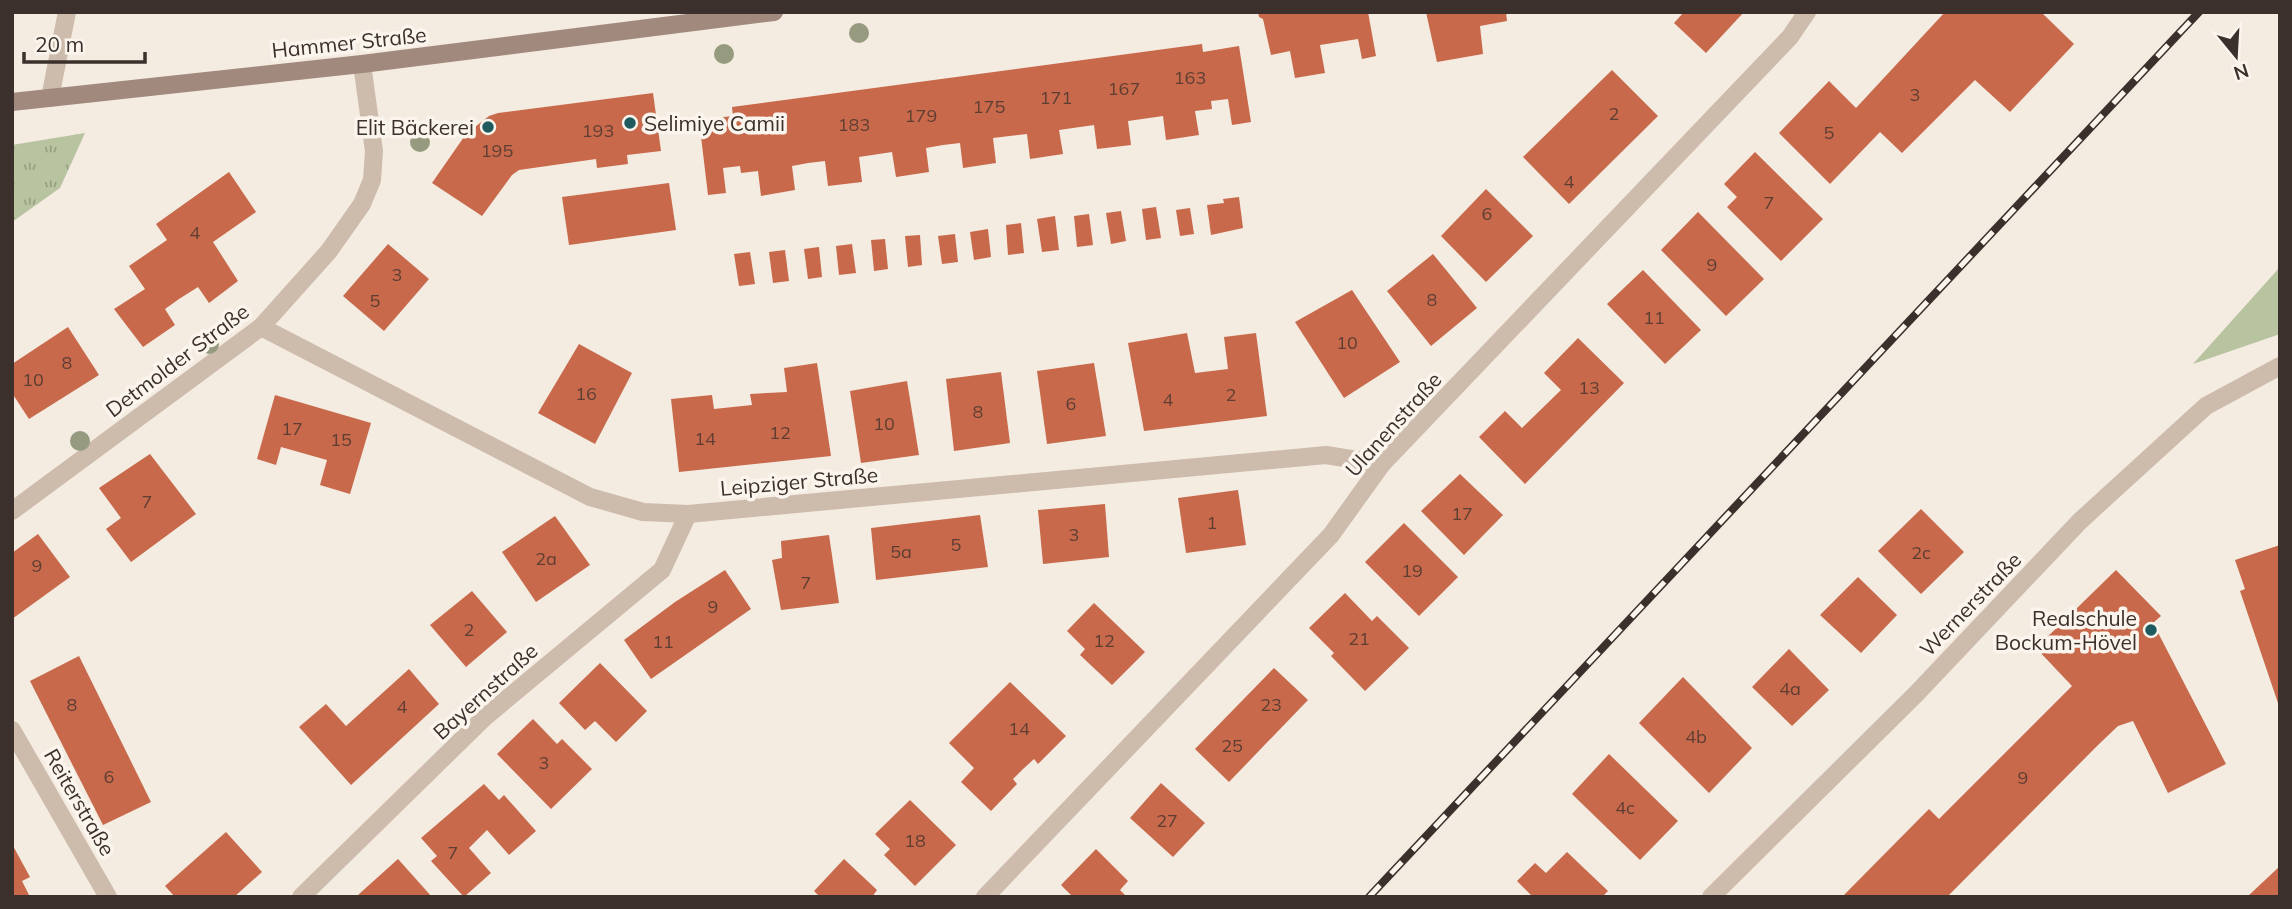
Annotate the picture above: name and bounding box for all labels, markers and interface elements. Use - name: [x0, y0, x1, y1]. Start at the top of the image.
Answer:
- scale bar: [24, 21, 145, 65]
- street label: Hammer Straße: [270, 21, 428, 63]
- north arrow: [2201, 21, 2271, 91]
- text: 20 m: [35, 31, 84, 57]
- text: N: [2231, 59, 2252, 86]
- house number: 163: [1174, 66, 1206, 89]
- house number: 167: [1108, 77, 1140, 100]
- house number: 3: [1910, 83, 1920, 106]
- house number: 171: [1040, 86, 1072, 109]
- house number: 175: [973, 95, 1005, 118]
- house number: 2: [1609, 102, 1619, 125]
- house number: 179: [905, 104, 937, 127]
- place label: Selimiye Camii: [644, 110, 785, 136]
- house number: 183: [838, 113, 870, 136]
- place label: Elit Bäckerei: [356, 114, 474, 140]
- marker: Selimiye Camii: [622, 115, 638, 131]
- marker: Elit Bäckerei: [480, 119, 496, 135]
- house number: 193: [582, 119, 614, 142]
- house number: 5: [1824, 121, 1835, 144]
- house number: 195: [481, 139, 513, 162]
- house number: 4: [1564, 170, 1575, 193]
- house number: 7: [1764, 191, 1774, 214]
- house number: 6: [1482, 202, 1492, 225]
- house number: 4: [190, 221, 201, 244]
- house number: 9: [1707, 253, 1717, 276]
- house number: 3: [392, 263, 402, 286]
- house number: 8: [1427, 288, 1437, 311]
- house number: 5: [370, 289, 381, 312]
- street label: Detmolder Straße: [100, 298, 254, 422]
- house number: 11: [1643, 306, 1665, 329]
- house number: 10: [1336, 331, 1358, 354]
- house number: 8: [62, 351, 72, 374]
- street label: Ulanenstraße: [1339, 366, 1447, 482]
- house number: 10: [22, 368, 44, 391]
- house number: 13: [1578, 376, 1600, 399]
- house number: 16: [575, 382, 597, 405]
- house number: 2: [1226, 383, 1236, 406]
- house number: 4: [1163, 388, 1174, 411]
- house number: 6: [1066, 392, 1076, 415]
- house number: 8: [973, 400, 983, 423]
- house number: 10: [873, 412, 895, 435]
- house number: 17: [281, 417, 303, 440]
- house number: 12: [769, 421, 791, 444]
- house number: 14: [694, 427, 716, 450]
- house number: 15: [330, 428, 352, 451]
- street label: Leipziger Straße: [719, 461, 879, 501]
- house number: 7: [142, 490, 152, 513]
- house number: 17: [1451, 502, 1473, 525]
- house number: 1: [1207, 511, 1217, 534]
- house number: 3: [1069, 523, 1079, 546]
- house number: 5: [951, 533, 962, 556]
- house number: 5a: [890, 540, 912, 563]
- house number: 2c: [1911, 541, 1931, 564]
- street label: Wernerstraße: [1914, 546, 2026, 662]
- house number: 2a: [535, 547, 557, 570]
- house number: 9: [32, 554, 42, 577]
- house number: 19: [1401, 559, 1423, 582]
- house number: 7: [801, 571, 811, 594]
- house number: 9: [708, 595, 718, 618]
- place label: Realschule Bockum-Hövel: [1995, 605, 2137, 655]
- house number: 2: [464, 618, 474, 641]
- marker: Realschule Bockum-Hövel: [2143, 622, 2159, 638]
- house number: 21: [1348, 627, 1370, 650]
- house number: 12: [1093, 629, 1115, 652]
- house number: 11: [652, 630, 674, 653]
- street label: Bayernstraße: [427, 637, 543, 745]
- house number: 4a: [1779, 677, 1801, 700]
- house number: 8: [67, 693, 77, 716]
- house number: 23: [1260, 693, 1282, 716]
- house number: 4: [397, 695, 408, 718]
- house number: 14: [1008, 717, 1030, 740]
- house number: 4b: [1685, 725, 1707, 748]
- house number: 25: [1221, 734, 1243, 757]
- street label: Reiterstraße: [39, 744, 121, 860]
- house number: 3: [539, 751, 549, 774]
- house number: 6: [104, 765, 114, 788]
- house number: 9: [2018, 766, 2028, 789]
- house number: 4c: [1615, 796, 1635, 819]
- house number: 27: [1156, 809, 1178, 832]
- house number: 18: [904, 829, 926, 852]
- house number: 7: [448, 841, 458, 864]

